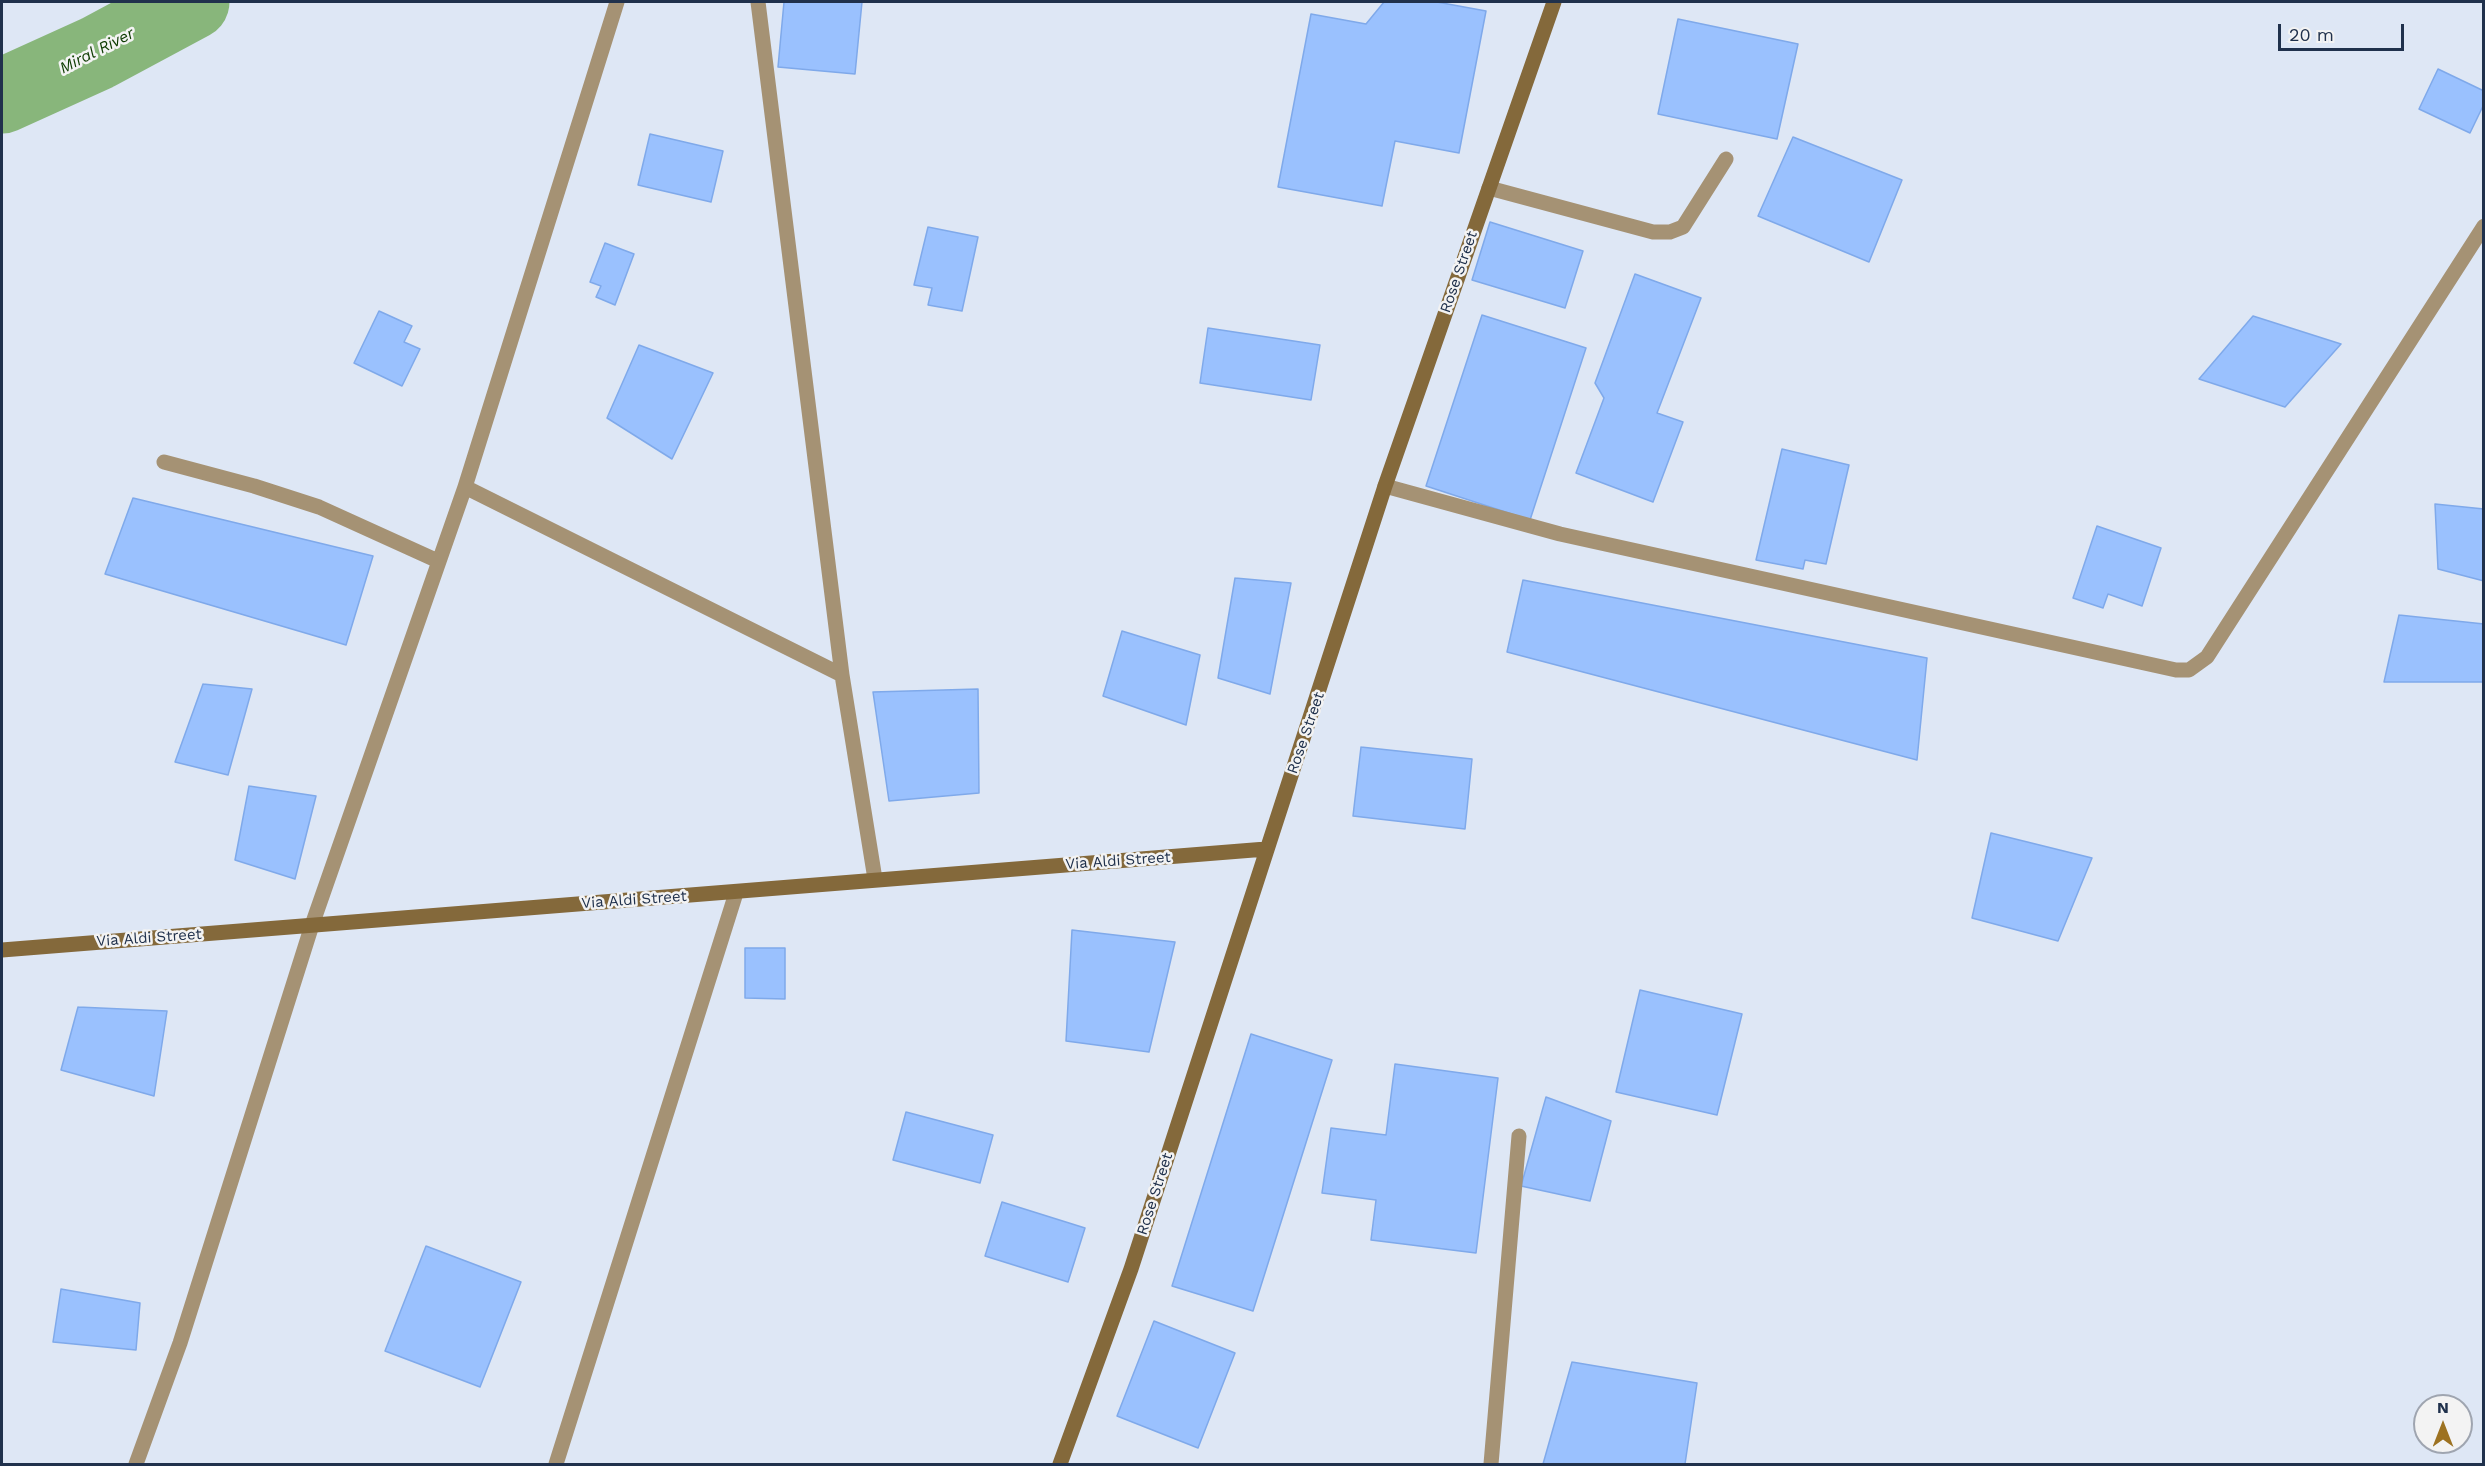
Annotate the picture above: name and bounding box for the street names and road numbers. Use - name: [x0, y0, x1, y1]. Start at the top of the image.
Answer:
- street label: Rose Street: [1437, 229, 1481, 315]
- street label: Rose Street: [1284, 690, 1328, 776]
- street label: Via Aldi Street: [1065, 848, 1171, 874]
- street label: Via Aldi Street: [581, 887, 687, 913]
- street label: Via Aldi Street: [96, 925, 202, 951]
- street label: Rose Street: [1133, 1151, 1177, 1237]

